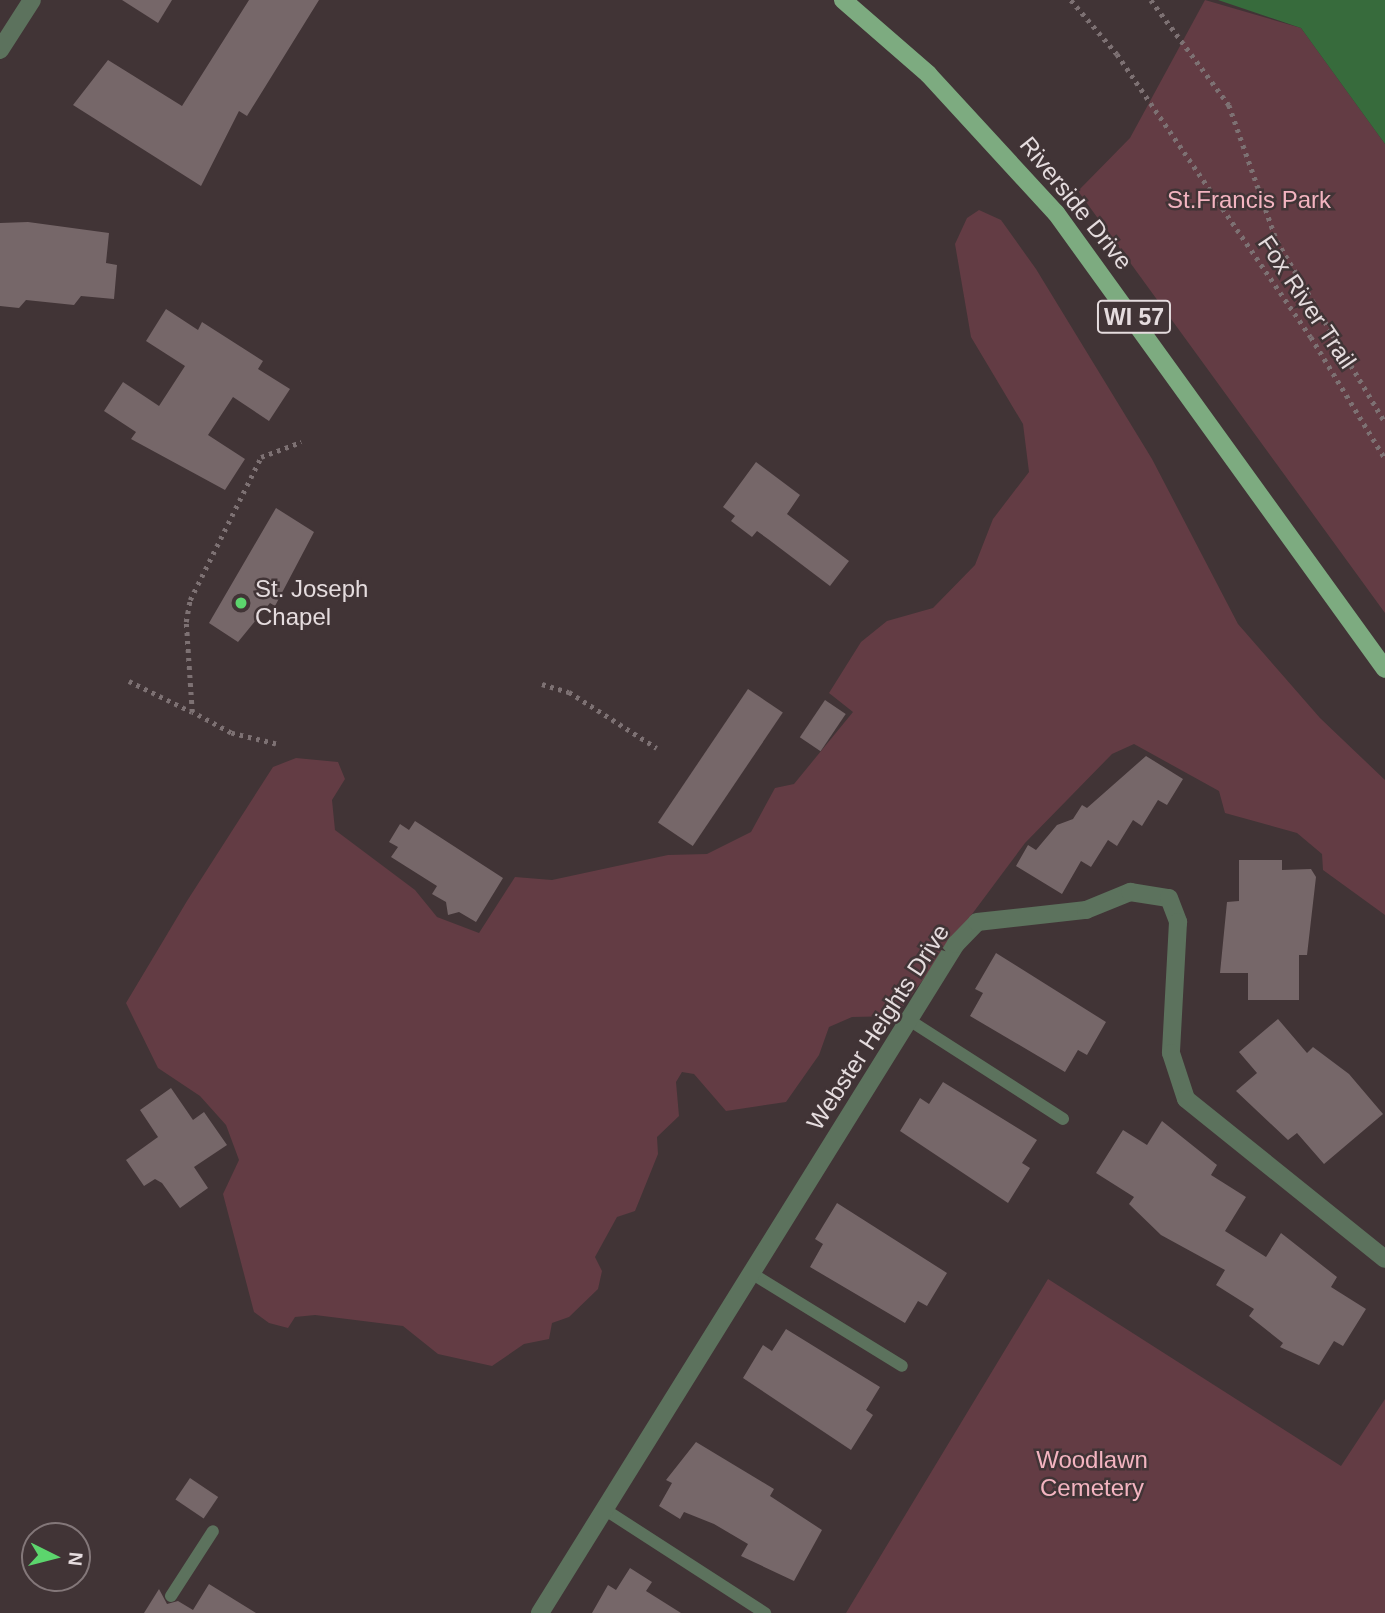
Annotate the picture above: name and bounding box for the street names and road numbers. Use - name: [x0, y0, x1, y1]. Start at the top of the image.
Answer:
- street label: Riverside Drive: [1014, 131, 1138, 275]
- street label: Fox River Trail: [1252, 230, 1362, 374]
- road number: WI 57: [1096, 298, 1172, 336]
- street label: Webster Heights Drive: [801, 919, 955, 1135]

